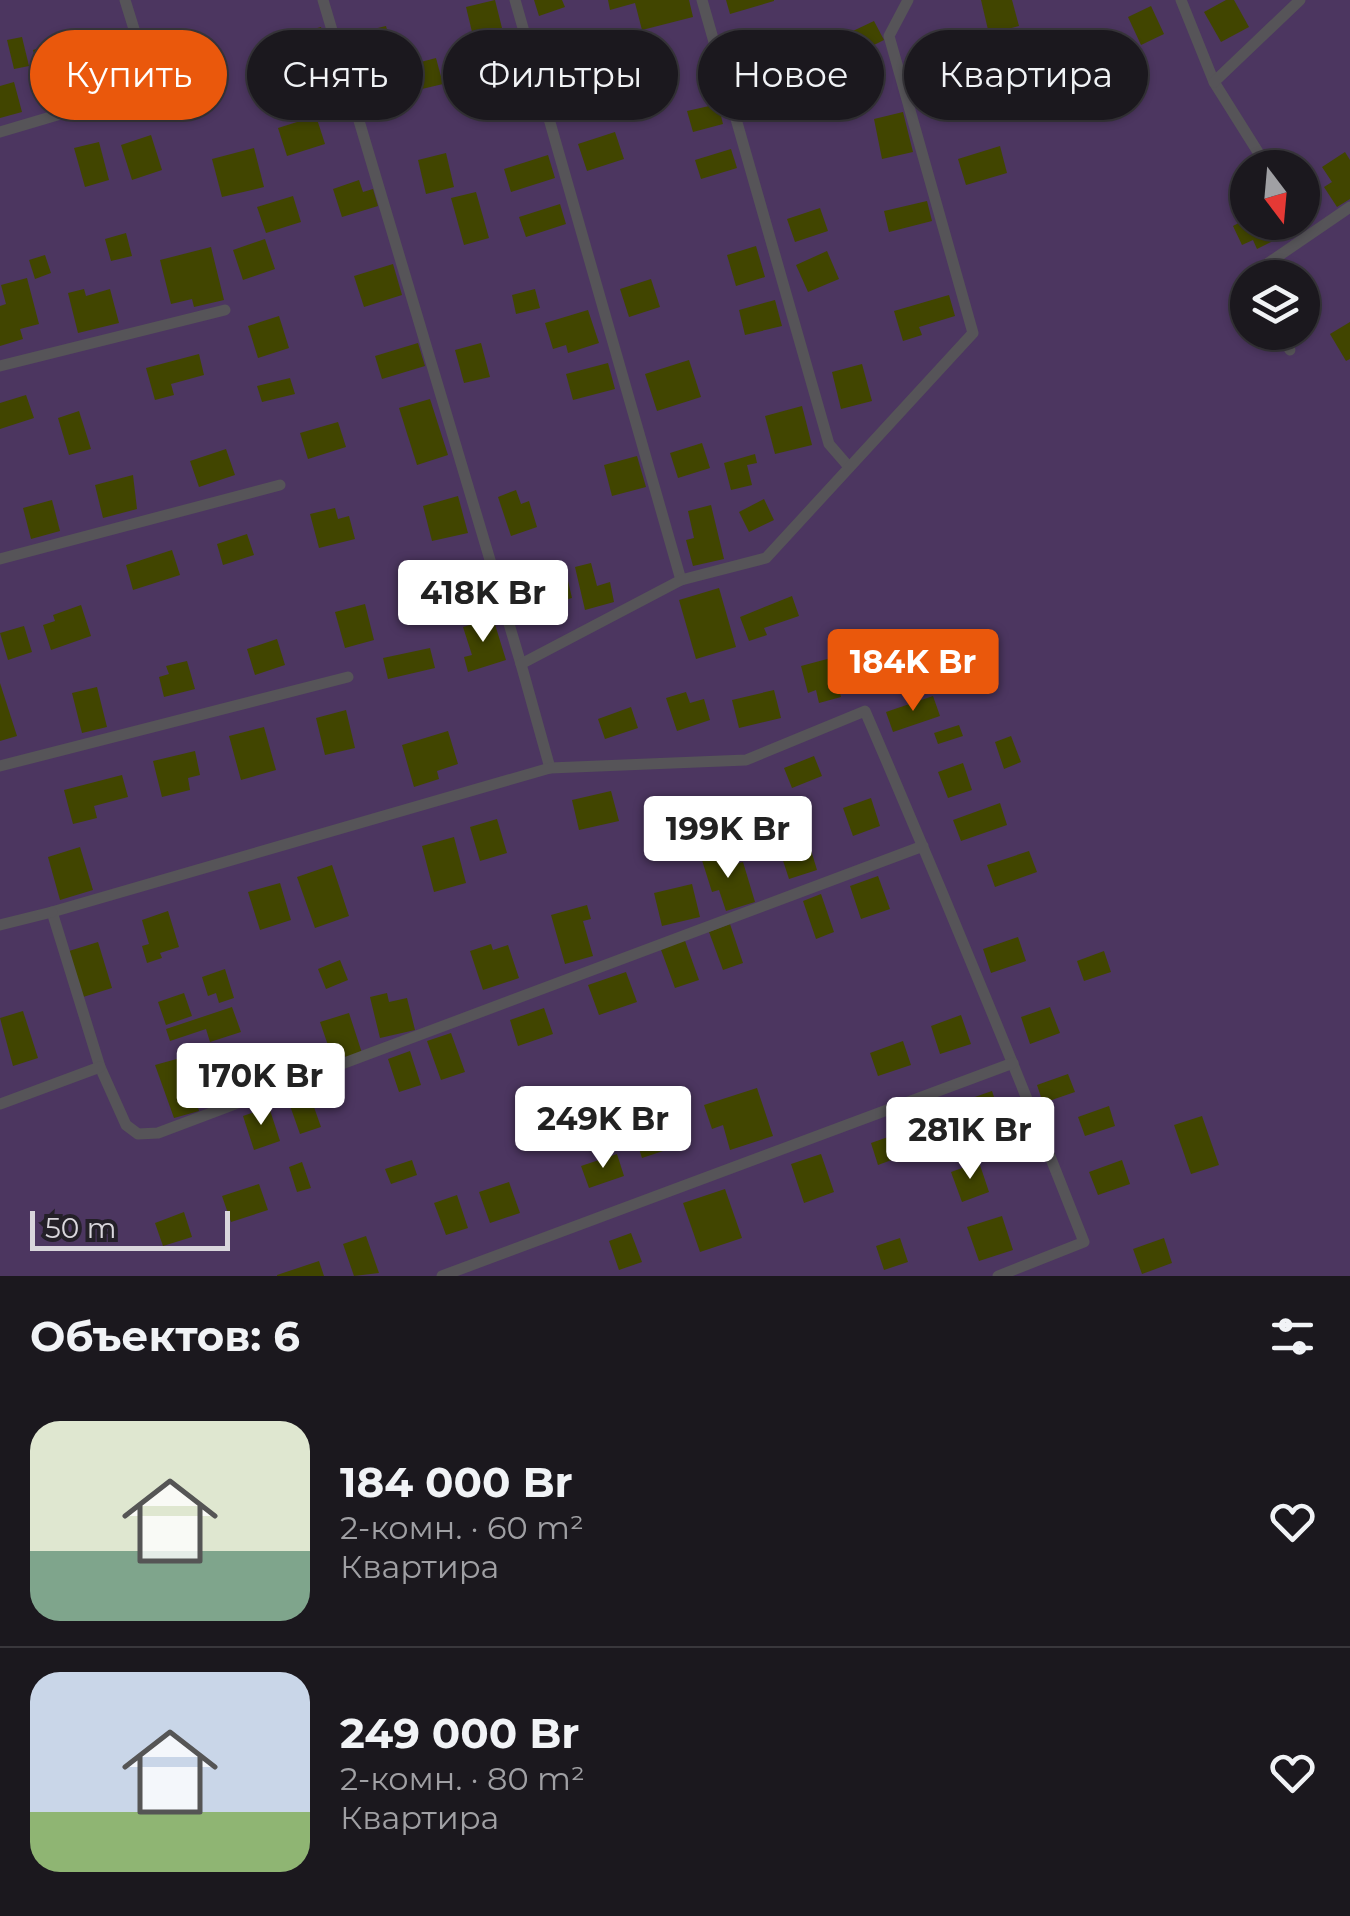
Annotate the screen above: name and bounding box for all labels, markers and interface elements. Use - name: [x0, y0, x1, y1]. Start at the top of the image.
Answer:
- chip: Купить: [30, 30, 227, 120]
- chip: Снять: [247, 30, 423, 120]
- chip: Фильтры: [443, 30, 678, 120]
- chip: Новое: [698, 30, 884, 120]
- chip: Квартира: [904, 30, 1148, 120]
- north arrow: [1230, 150, 1320, 240]
- map controls: [1230, 150, 1320, 350]
- button: layers: [1230, 260, 1320, 350]
- pin: 418K Br: [391, 560, 575, 645]
- text: 418K Br: [420, 573, 546, 612]
- pin: 184K Br: [821, 629, 1005, 714]
- text: 184K Br: [850, 642, 976, 681]
- pin: 199K Br: [636, 796, 820, 881]
- text: 199K Br: [666, 809, 790, 848]
- pin: 170K Br: [169, 1043, 353, 1128]
- text: 170K Br: [199, 1056, 323, 1095]
- pin: 249K Br: [511, 1086, 695, 1171]
- pin: 281K Br: [878, 1097, 1062, 1182]
- text: 249K Br: [537, 1099, 669, 1138]
- text: 281K Br: [908, 1110, 1032, 1149]
- scale bar: [30, 1206, 230, 1250]
- text: 50 m: [45, 1211, 116, 1245]
- icon: filters: [1265, 1309, 1320, 1364]
- text: Объектов: 6: [30, 1310, 300, 1362]
- text: 184 000 Br: [340, 1456, 573, 1508]
- icon: home: [110, 1461, 230, 1581]
- icon: heart: [1265, 1494, 1320, 1549]
- text: 2-комн. · 60 m²: [340, 1508, 584, 1547]
- text: Квартира: [340, 1547, 499, 1586]
- text: 249 000 Br: [340, 1707, 579, 1759]
- icon: home: [110, 1712, 230, 1832]
- icon: heart: [1265, 1745, 1320, 1800]
- text: 2-комн. · 80 m²: [340, 1759, 585, 1798]
- text: Квартира: [340, 1798, 499, 1837]

